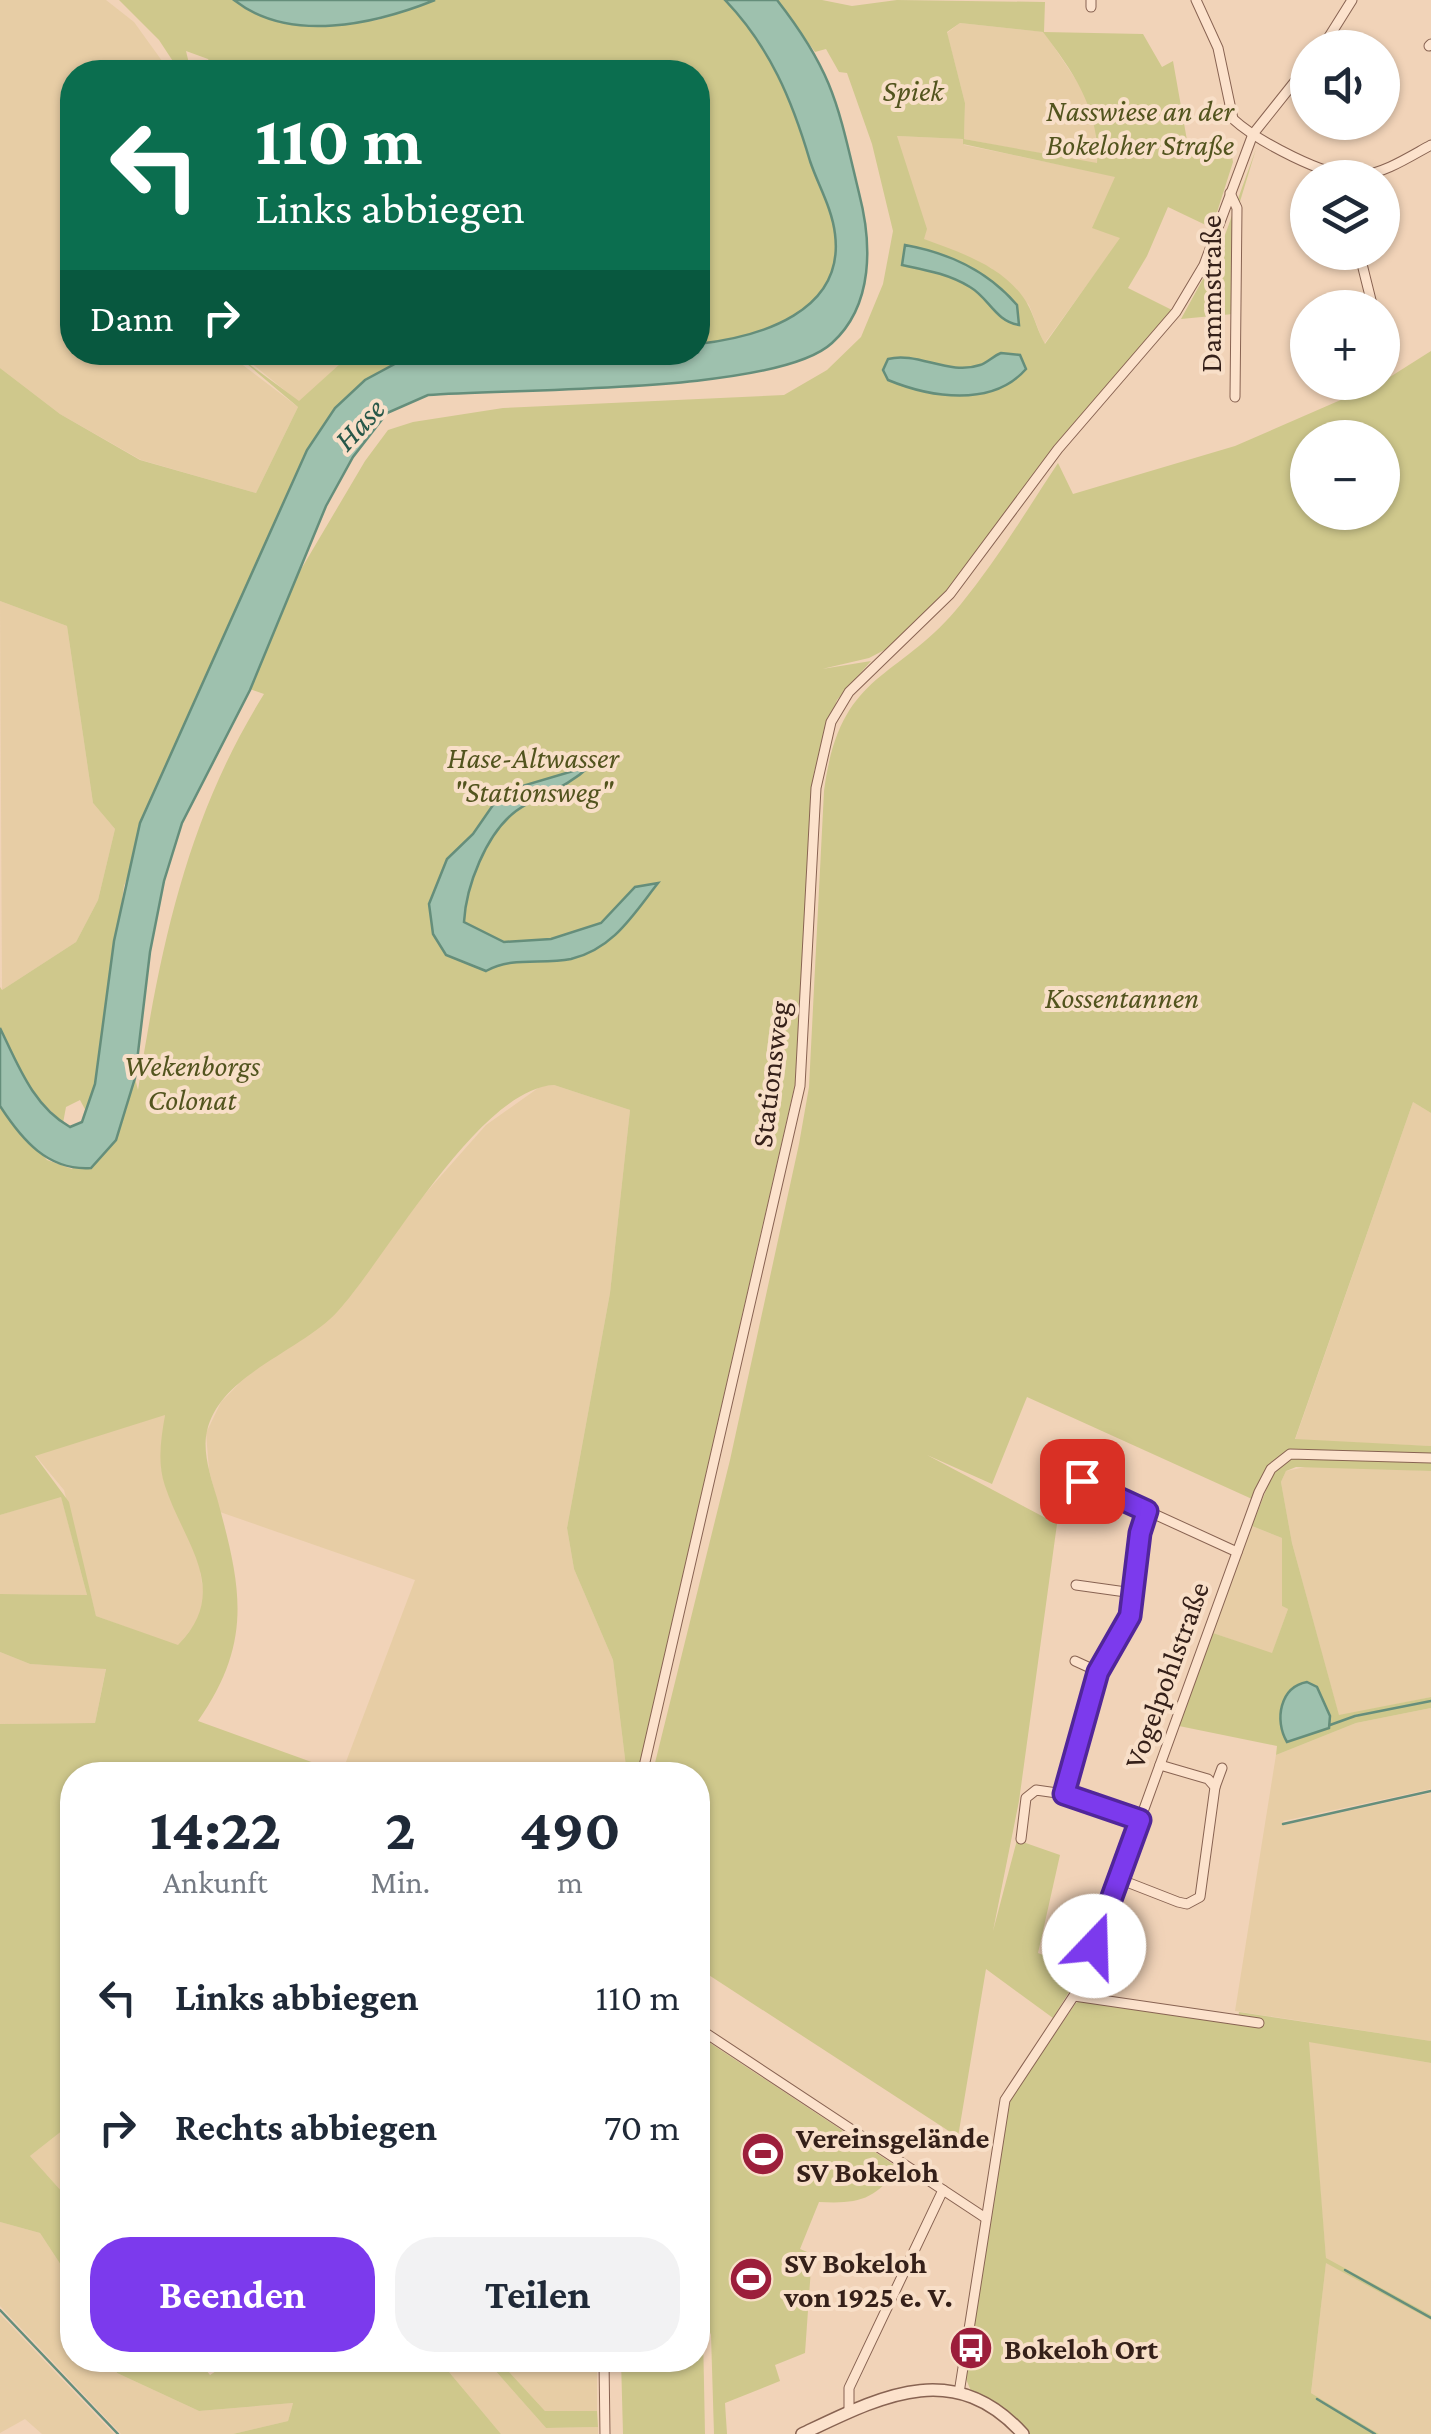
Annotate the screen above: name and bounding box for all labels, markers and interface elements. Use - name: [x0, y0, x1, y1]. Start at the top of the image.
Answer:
- map controls: [1290, 30, 1400, 530]
- button: sound: [1290, 30, 1400, 140]
- park label: Spiek: [883, 74, 945, 108]
- park label: Nasswiese an der Bokeloher Straße: [1046, 94, 1235, 162]
- icon: left: [90, 100, 220, 230]
- text: 110 m: [255, 101, 423, 179]
- button: layers: [1290, 160, 1400, 270]
- text: Links abbiegen: [255, 183, 525, 233]
- street label: Dammstraße: [1194, 215, 1227, 373]
- icon: right: [194, 290, 249, 345]
- button: +: [1290, 290, 1400, 400]
- text: Dann: [90, 297, 174, 339]
- water label: Hase: [326, 390, 392, 458]
- button: −: [1290, 420, 1400, 530]
- park label: Hase-Altwasser "Stationsweg": [447, 741, 620, 809]
- park label: Kossentannen: [1045, 981, 1199, 1014]
- street label: Stationsweg: [745, 999, 796, 1149]
- park label: Wekenborgs Colonat: [124, 1049, 261, 1116]
- pin: [1040, 1439, 1125, 1524]
- icon: arrive: [1055, 1454, 1110, 1509]
- street label: Vogelpohlstraße: [1117, 1577, 1216, 1773]
- text: 14:22: [149, 1795, 281, 1862]
- text: 2: [385, 1795, 416, 1862]
- text: 490: [519, 1795, 621, 1862]
- text: Ankunft: [163, 1864, 268, 1900]
- text: Min.: [371, 1864, 430, 1900]
- text: m: [557, 1864, 583, 1900]
- position arrow: [1042, 1894, 1146, 1998]
- icon: left: [90, 1970, 145, 2025]
- text: Links abbiegen: [175, 1976, 419, 2018]
- text: 110 m: [596, 1976, 680, 2018]
- icon: right: [90, 2100, 145, 2155]
- text: Rechts abbiegen: [175, 2106, 437, 2148]
- text: 70 m: [604, 2106, 680, 2148]
- place label: Vereinsgelände SV Bokeloh: [795, 2121, 990, 2188]
- sports icon: Vereinsgelände SV Bokeloh: [740, 2131, 786, 2177]
- button: Beenden: [90, 2237, 375, 2352]
- button: Teilen: [395, 2237, 680, 2352]
- place label: SV Bokeloh von 1925 e. V.: [783, 2246, 953, 2313]
- sports icon: SV Bokeloh von 1925 e. V.: [728, 2256, 774, 2302]
- bus stop icon: Bokeloh Ort: [948, 2325, 994, 2371]
- place label: Bokeloh Ort: [1004, 2332, 1158, 2365]

